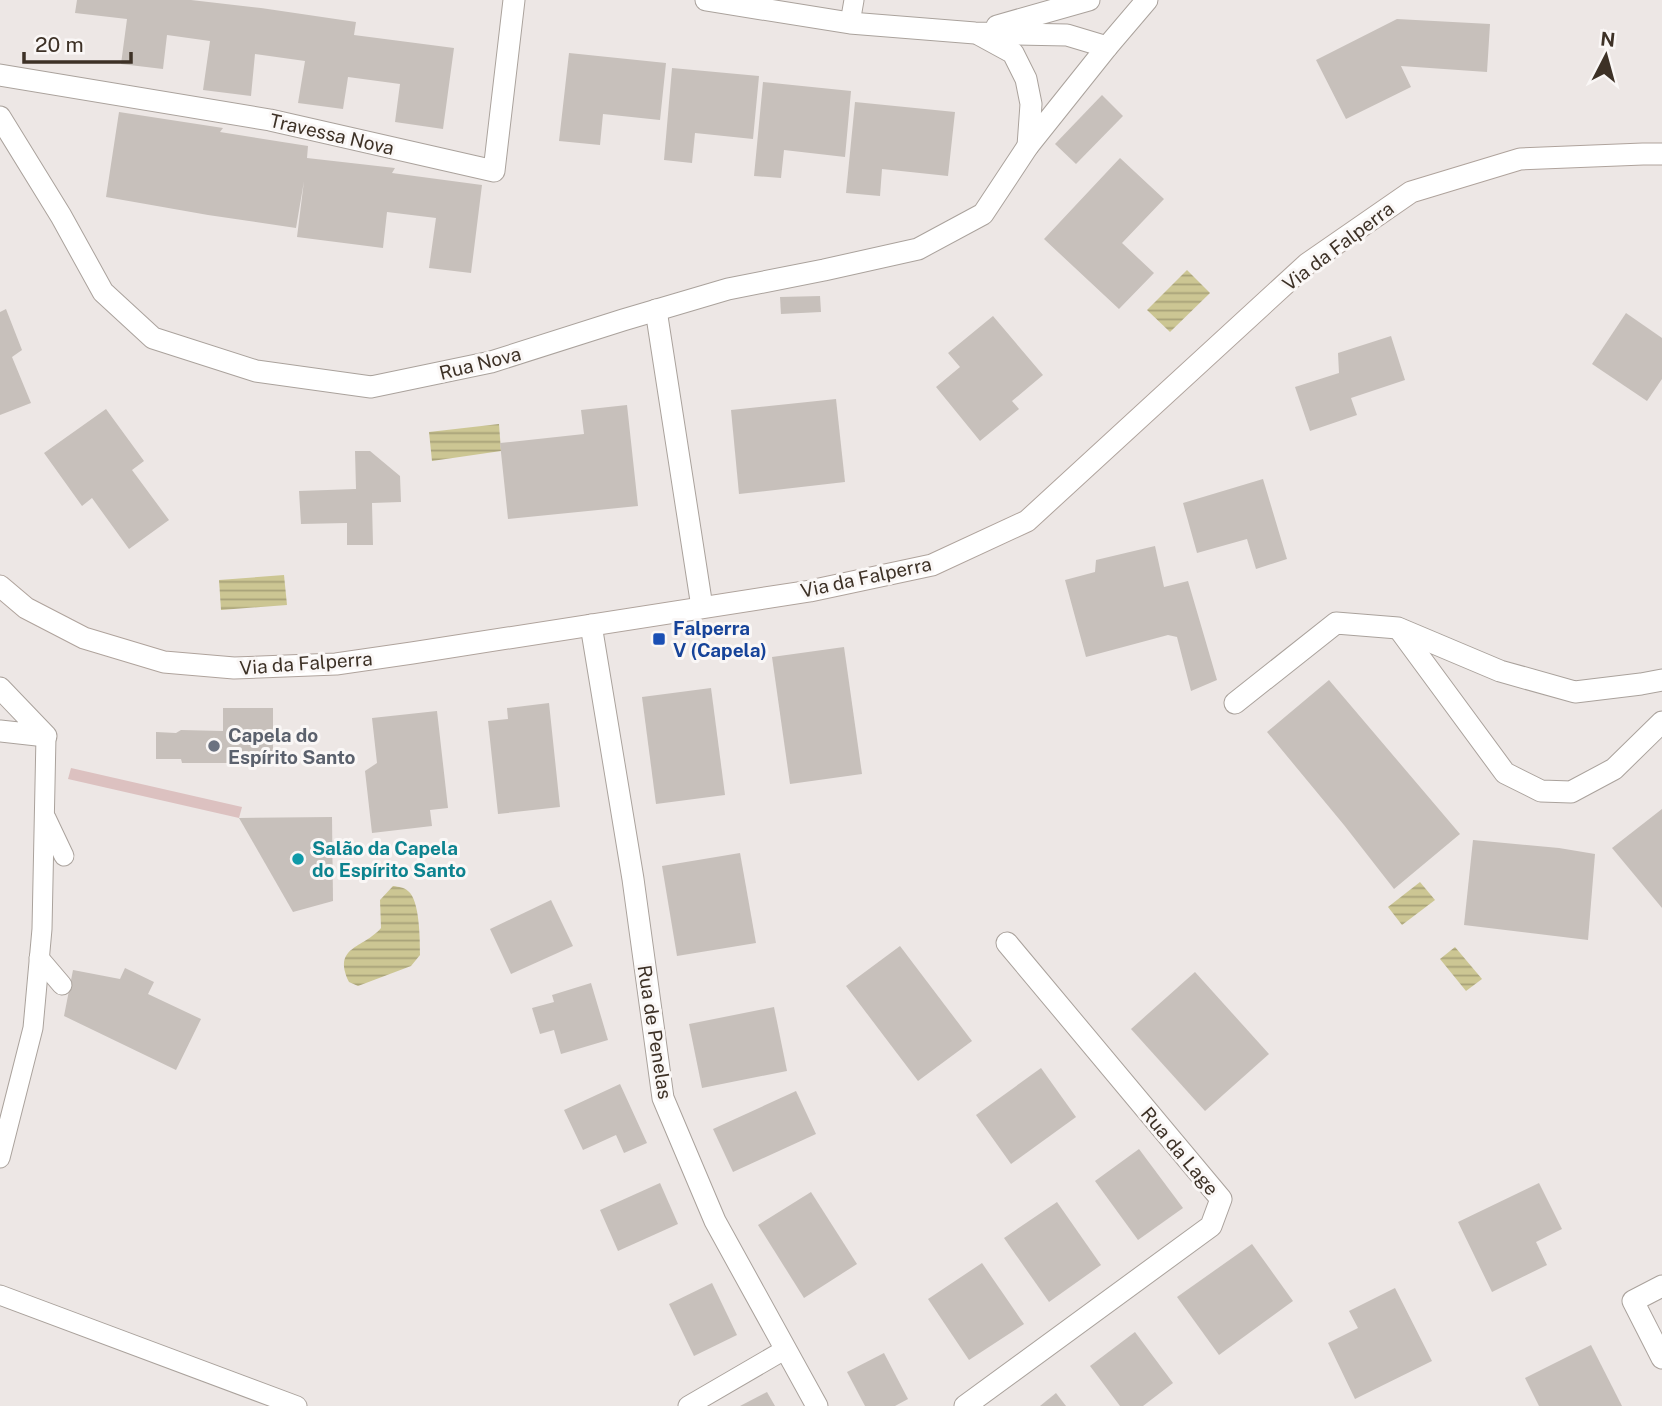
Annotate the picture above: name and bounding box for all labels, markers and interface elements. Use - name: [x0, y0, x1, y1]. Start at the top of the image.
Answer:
- scale bar: [24, 21, 131, 65]
- north arrow: [1571, 21, 1641, 91]
- text: N: [1599, 27, 1616, 51]
- text: 20 m: [35, 32, 84, 57]
- street label: Travessa Nova: [268, 109, 396, 159]
- street label: Via da Falperra: [1278, 197, 1398, 295]
- street label: Rua Nova: [437, 342, 523, 384]
- street label: Via da Falperra: [799, 552, 933, 602]
- place label: Falperra V (Capela): [673, 617, 767, 661]
- marker: Falperra V (Capela): [651, 631, 667, 647]
- street label: Via da Falperra: [239, 647, 373, 679]
- place label: Capela do Espírito Santo: [228, 724, 356, 768]
- marker: Capela do Espírito Santo: [206, 738, 222, 754]
- place label: Salão da Capela do Espírito Santo: [312, 837, 466, 881]
- marker: Salão da Capela do Espírito Santo: [290, 851, 306, 867]
- street label: Rua de Penelas: [634, 963, 676, 1101]
- street label: Rua da Lage: [1137, 1102, 1223, 1200]

